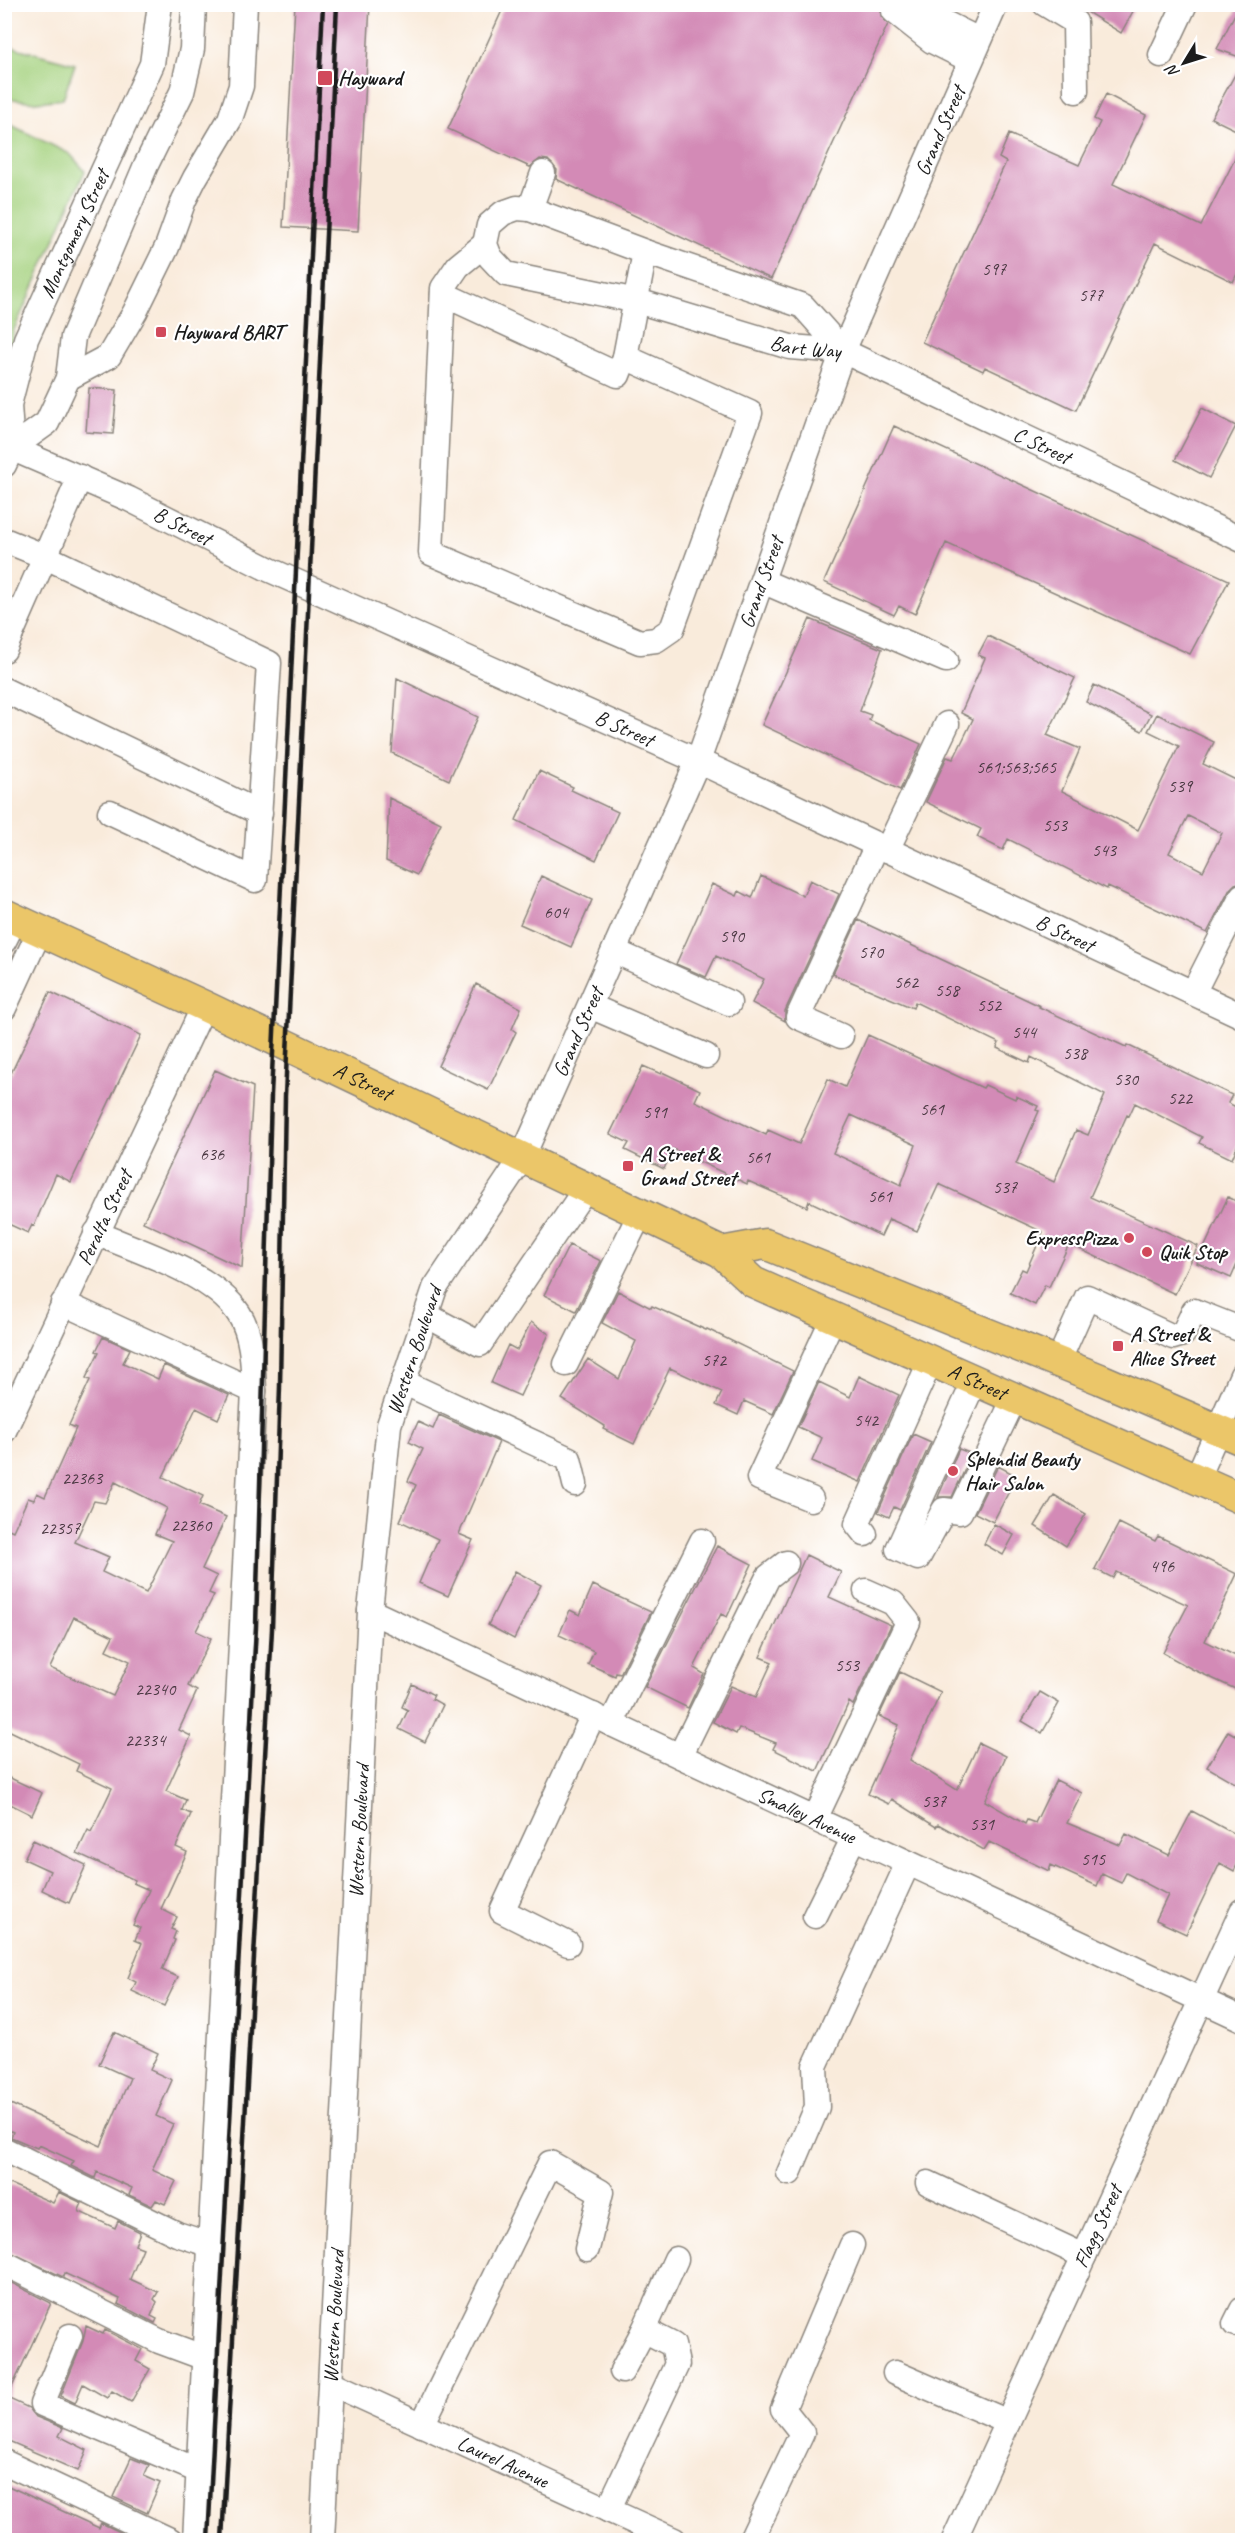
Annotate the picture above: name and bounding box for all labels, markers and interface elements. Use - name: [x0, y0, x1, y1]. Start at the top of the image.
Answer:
- north arrow: [1154, 33, 1214, 93]
- text: N: [1160, 59, 1184, 82]
- place label: Hayward: [338, 65, 405, 91]
- marker: Hayward: [316, 69, 334, 87]
- street label: Grand Street: [909, 79, 972, 179]
- street label: Montgomery Street: [34, 163, 116, 302]
- house number: 597: [982, 258, 1007, 280]
- house number: 577: [1079, 284, 1104, 306]
- place label: Hayward BART: [173, 319, 288, 345]
- marker: Hayward BART: [154, 325, 168, 339]
- street label: Bart Way: [767, 329, 843, 364]
- street label: C Street: [1009, 421, 1078, 471]
- street label: B Street: [149, 501, 218, 553]
- street label: Grand Street: [733, 530, 790, 631]
- street label: B Street: [591, 704, 660, 754]
- house number: 561;563;565: [976, 756, 1057, 778]
- house number: 539: [1168, 775, 1194, 797]
- house number: 553: [1043, 814, 1069, 836]
- house number: 543: [1092, 839, 1118, 861]
- house number: 604: [544, 901, 570, 923]
- street label: B Street: [1032, 908, 1101, 959]
- house number: 590: [720, 925, 746, 947]
- house number: 570: [859, 941, 885, 963]
- house number: 562: [894, 971, 920, 993]
- house number: 558: [935, 979, 961, 1001]
- street label: Grand Street: [547, 980, 610, 1081]
- house number: 552: [977, 994, 1003, 1016]
- house number: 544: [1012, 1021, 1038, 1043]
- house number: 538: [1063, 1042, 1089, 1064]
- street label: A Street: [329, 1057, 399, 1108]
- house number: 530: [1114, 1068, 1140, 1090]
- house number: 522: [1168, 1087, 1194, 1109]
- house number: 561: [920, 1098, 945, 1120]
- house number: 591: [643, 1101, 668, 1123]
- place label: A Street & Grand Street: [640, 1141, 739, 1191]
- house number: 636: [200, 1143, 225, 1165]
- house number: 561: [746, 1146, 771, 1168]
- marker: A Street & Grand Street: [621, 1159, 635, 1173]
- street label: Peralta Street: [71, 1163, 139, 1269]
- house number: 537: [993, 1176, 1018, 1198]
- house number: 561: [868, 1185, 893, 1207]
- place label: ExpressPizza: [1025, 1225, 1119, 1251]
- marker: ExpressPizza: [1122, 1231, 1136, 1245]
- place label: Quik Stop: [1159, 1239, 1229, 1265]
- marker: Quik Stop: [1140, 1245, 1154, 1259]
- street label: Western Boulevard: [381, 1280, 449, 1418]
- place label: A Street & Alice Street: [1130, 1321, 1217, 1371]
- marker: A Street & Alice Street: [1111, 1339, 1125, 1353]
- house number: 572: [702, 1349, 728, 1371]
- street label: A Street: [944, 1357, 1013, 1407]
- house number: 542: [854, 1409, 880, 1431]
- place label: Splendid Beauty Hair Salon: [965, 1446, 1081, 1496]
- marker: Splendid Beauty Hair Salon: [946, 1464, 960, 1478]
- house number: 22363: [62, 1467, 104, 1489]
- house number: 22360: [171, 1514, 213, 1536]
- house number: 22357: [40, 1517, 81, 1539]
- house number: 496: [1150, 1555, 1175, 1577]
- house number: 553: [835, 1654, 861, 1676]
- house number: 22340: [135, 1678, 177, 1700]
- house number: 22334: [125, 1729, 167, 1751]
- street label: Western Boulevard: [342, 1760, 375, 1898]
- street label: Smalley Avenue: [753, 1781, 861, 1850]
- house number: 537: [922, 1790, 947, 1812]
- house number: 531: [970, 1813, 995, 1835]
- house number: 515: [1081, 1848, 1106, 1870]
- street label: Flagg Street: [1067, 2178, 1129, 2272]
- street label: Western Boulevard: [317, 2245, 350, 2383]
- street label: Laurel Avenue: [453, 2430, 554, 2494]

